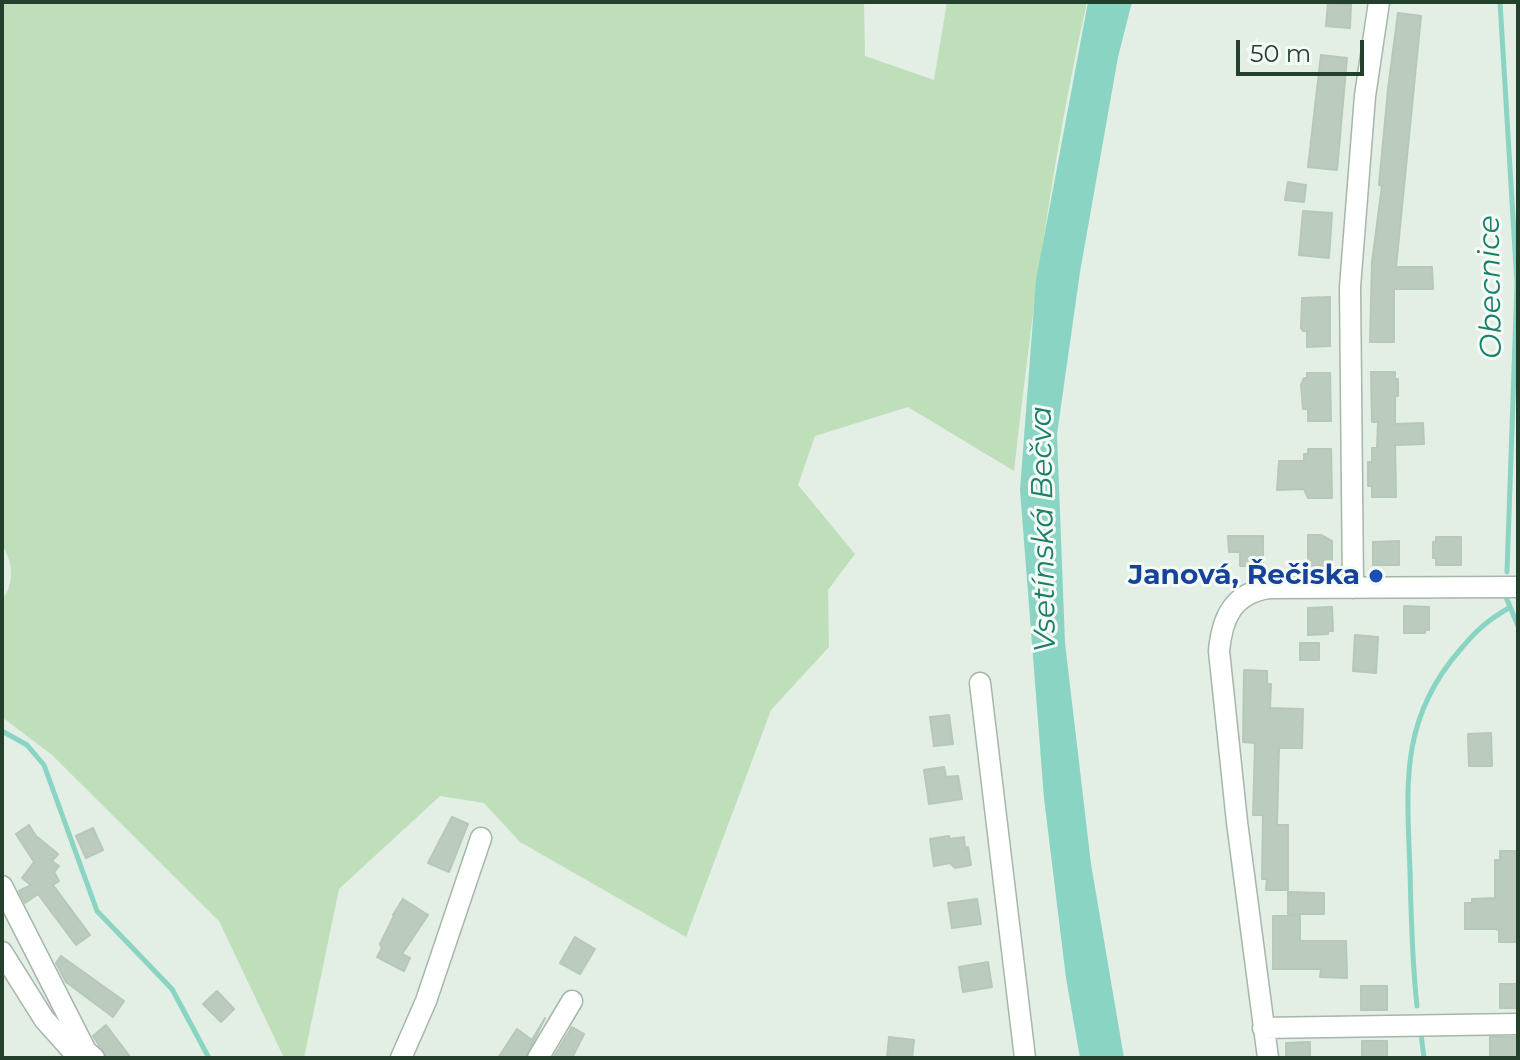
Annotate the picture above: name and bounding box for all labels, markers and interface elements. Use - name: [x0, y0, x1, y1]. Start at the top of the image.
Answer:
- scale bar: [1240, 24, 1368, 74]
- text: 50 m: [1250, 39, 1311, 68]
- water label: Obecnice: [1472, 215, 1510, 359]
- water label: Vsetínská Bečva: [1024, 406, 1064, 652]
- place label: Janová, Řečiska: [1128, 559, 1360, 593]
- marker: Janová, Řečiska: [1367, 567, 1385, 585]

